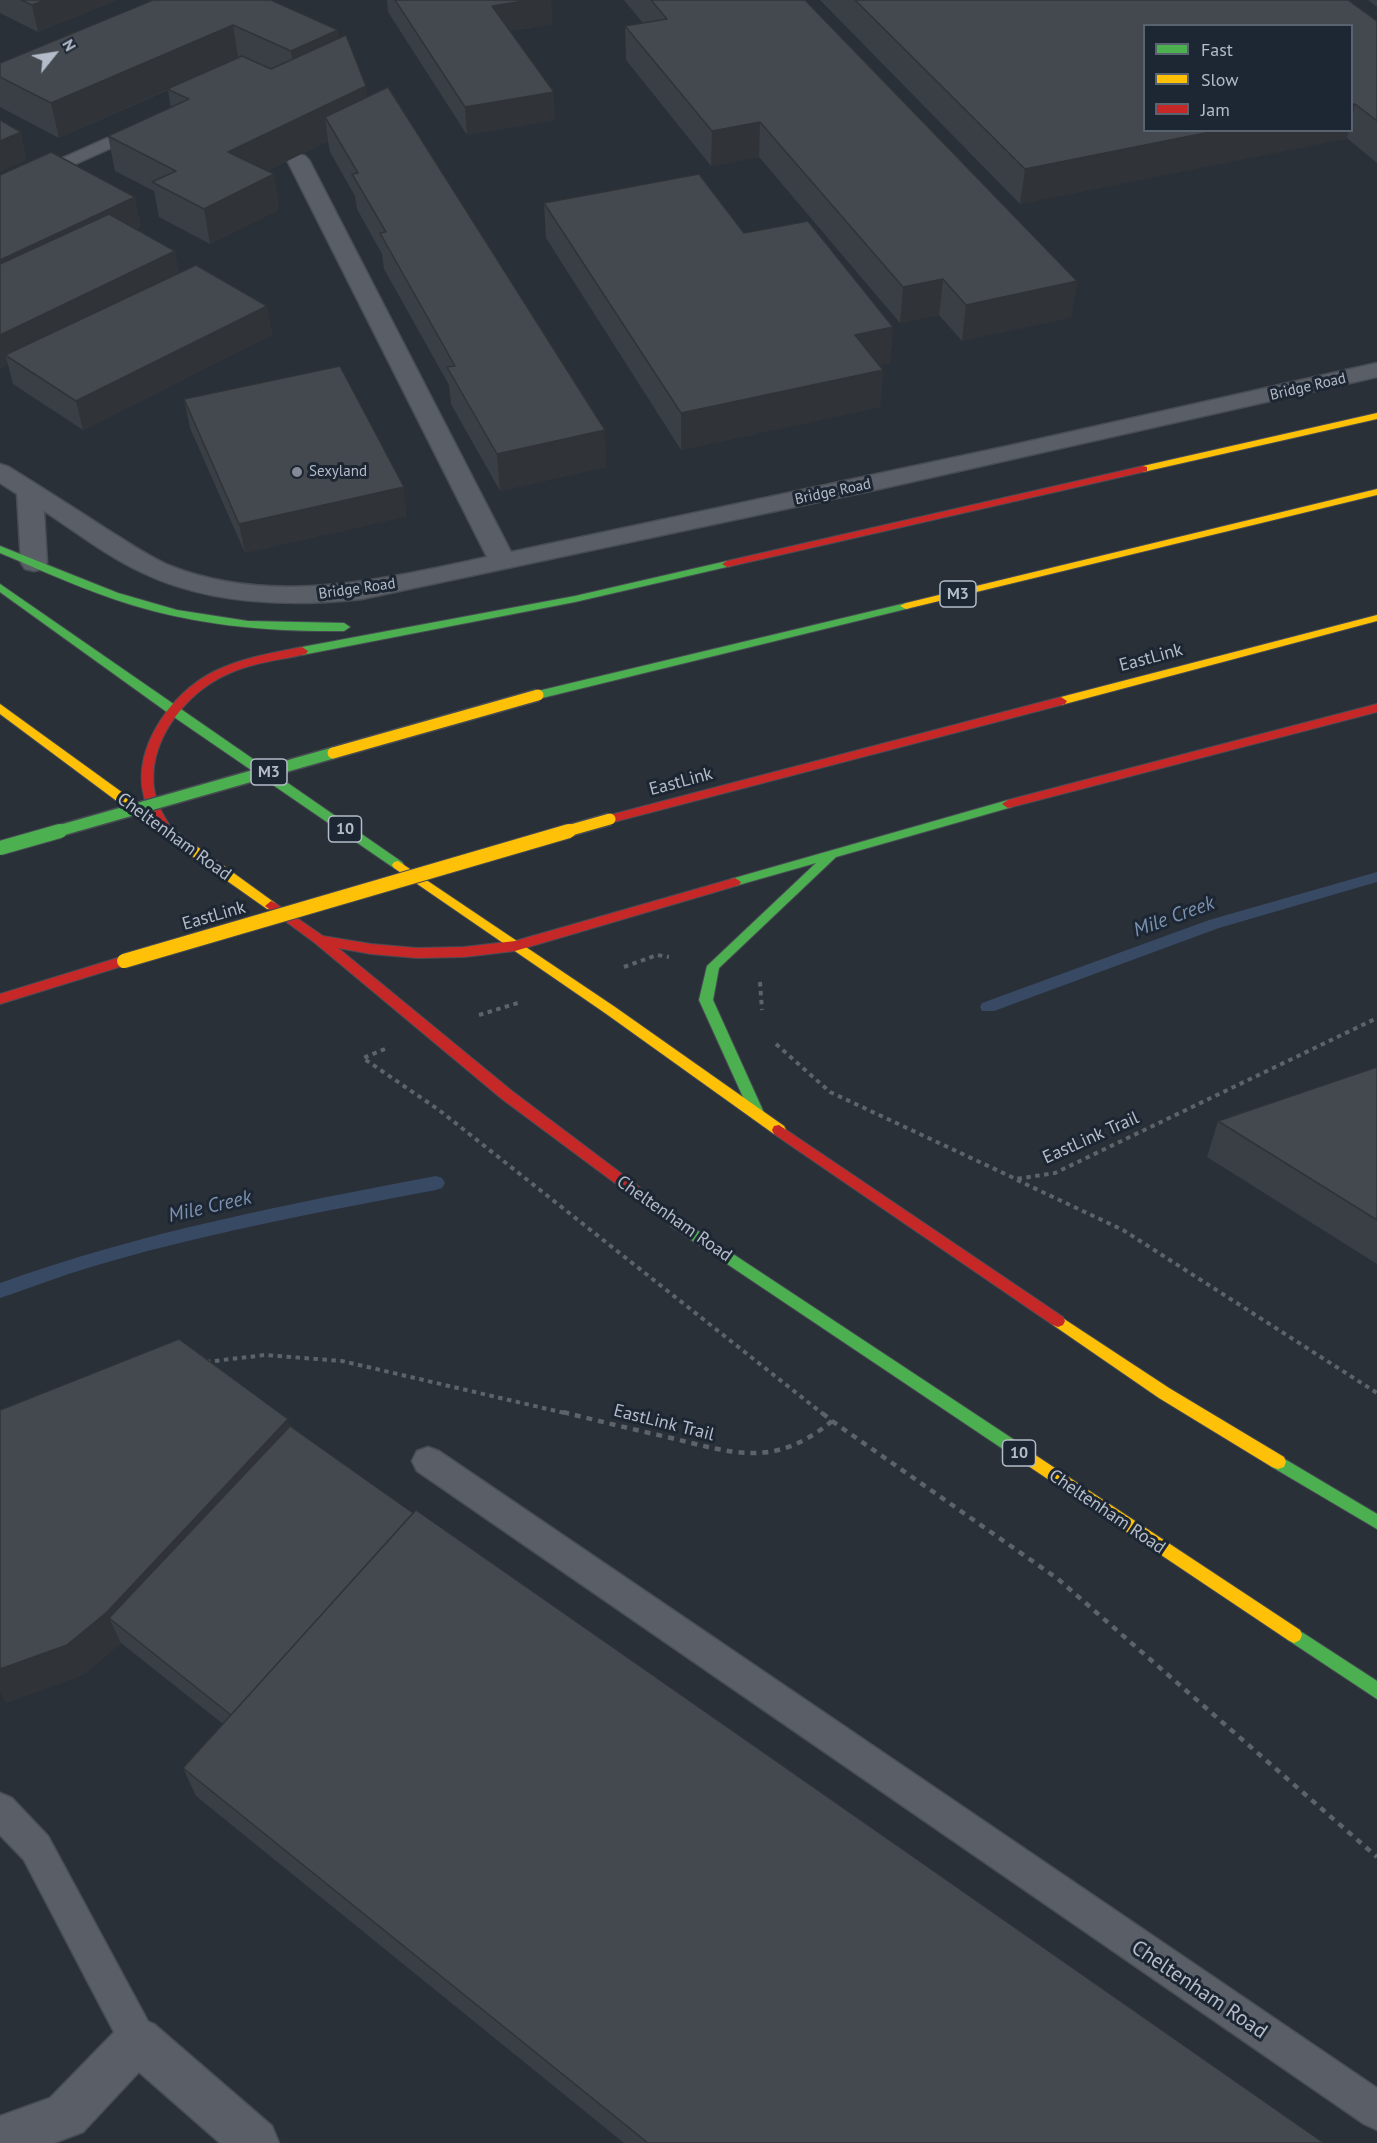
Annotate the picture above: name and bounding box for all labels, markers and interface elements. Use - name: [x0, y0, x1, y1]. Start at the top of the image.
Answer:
- north arrow: [24, 24, 84, 84]
- legend: [1143, 24, 1353, 132]
- text: N: [58, 35, 81, 55]
- text: Fast: [1201, 38, 1233, 61]
- text: Slow: [1201, 68, 1239, 91]
- text: Jam: [1201, 98, 1230, 121]
- street label: Bridge Road: [1268, 370, 1348, 404]
- place label: Sexyland: [309, 463, 367, 481]
- marker: Sexyland: [290, 465, 304, 479]
- street label: Bridge Road: [793, 475, 873, 509]
- street label: Bridge Road: [317, 575, 397, 603]
- road number: M3: [940, 581, 976, 607]
- street label: EastLink: [1117, 639, 1185, 677]
- road number: M3: [251, 759, 287, 785]
- street label: EastLink: [647, 763, 715, 801]
- street label: Cheltenham Road: [113, 788, 235, 886]
- road number: 10: [328, 816, 362, 842]
- water label: Mile Creek: [1130, 891, 1218, 943]
- street label: EastLink: [180, 897, 248, 935]
- street label: EastLink Trail: [1040, 1107, 1142, 1169]
- street label: Cheltenham Road: [612, 1171, 736, 1267]
- water label: Mile Creek: [166, 1186, 254, 1228]
- street label: EastLink Trail: [611, 1400, 717, 1446]
- road number: 10: [1002, 1440, 1036, 1466]
- street label: Cheltenham Road: [1045, 1465, 1169, 1559]
- street label: Cheltenham Road: [1126, 1935, 1272, 2045]

